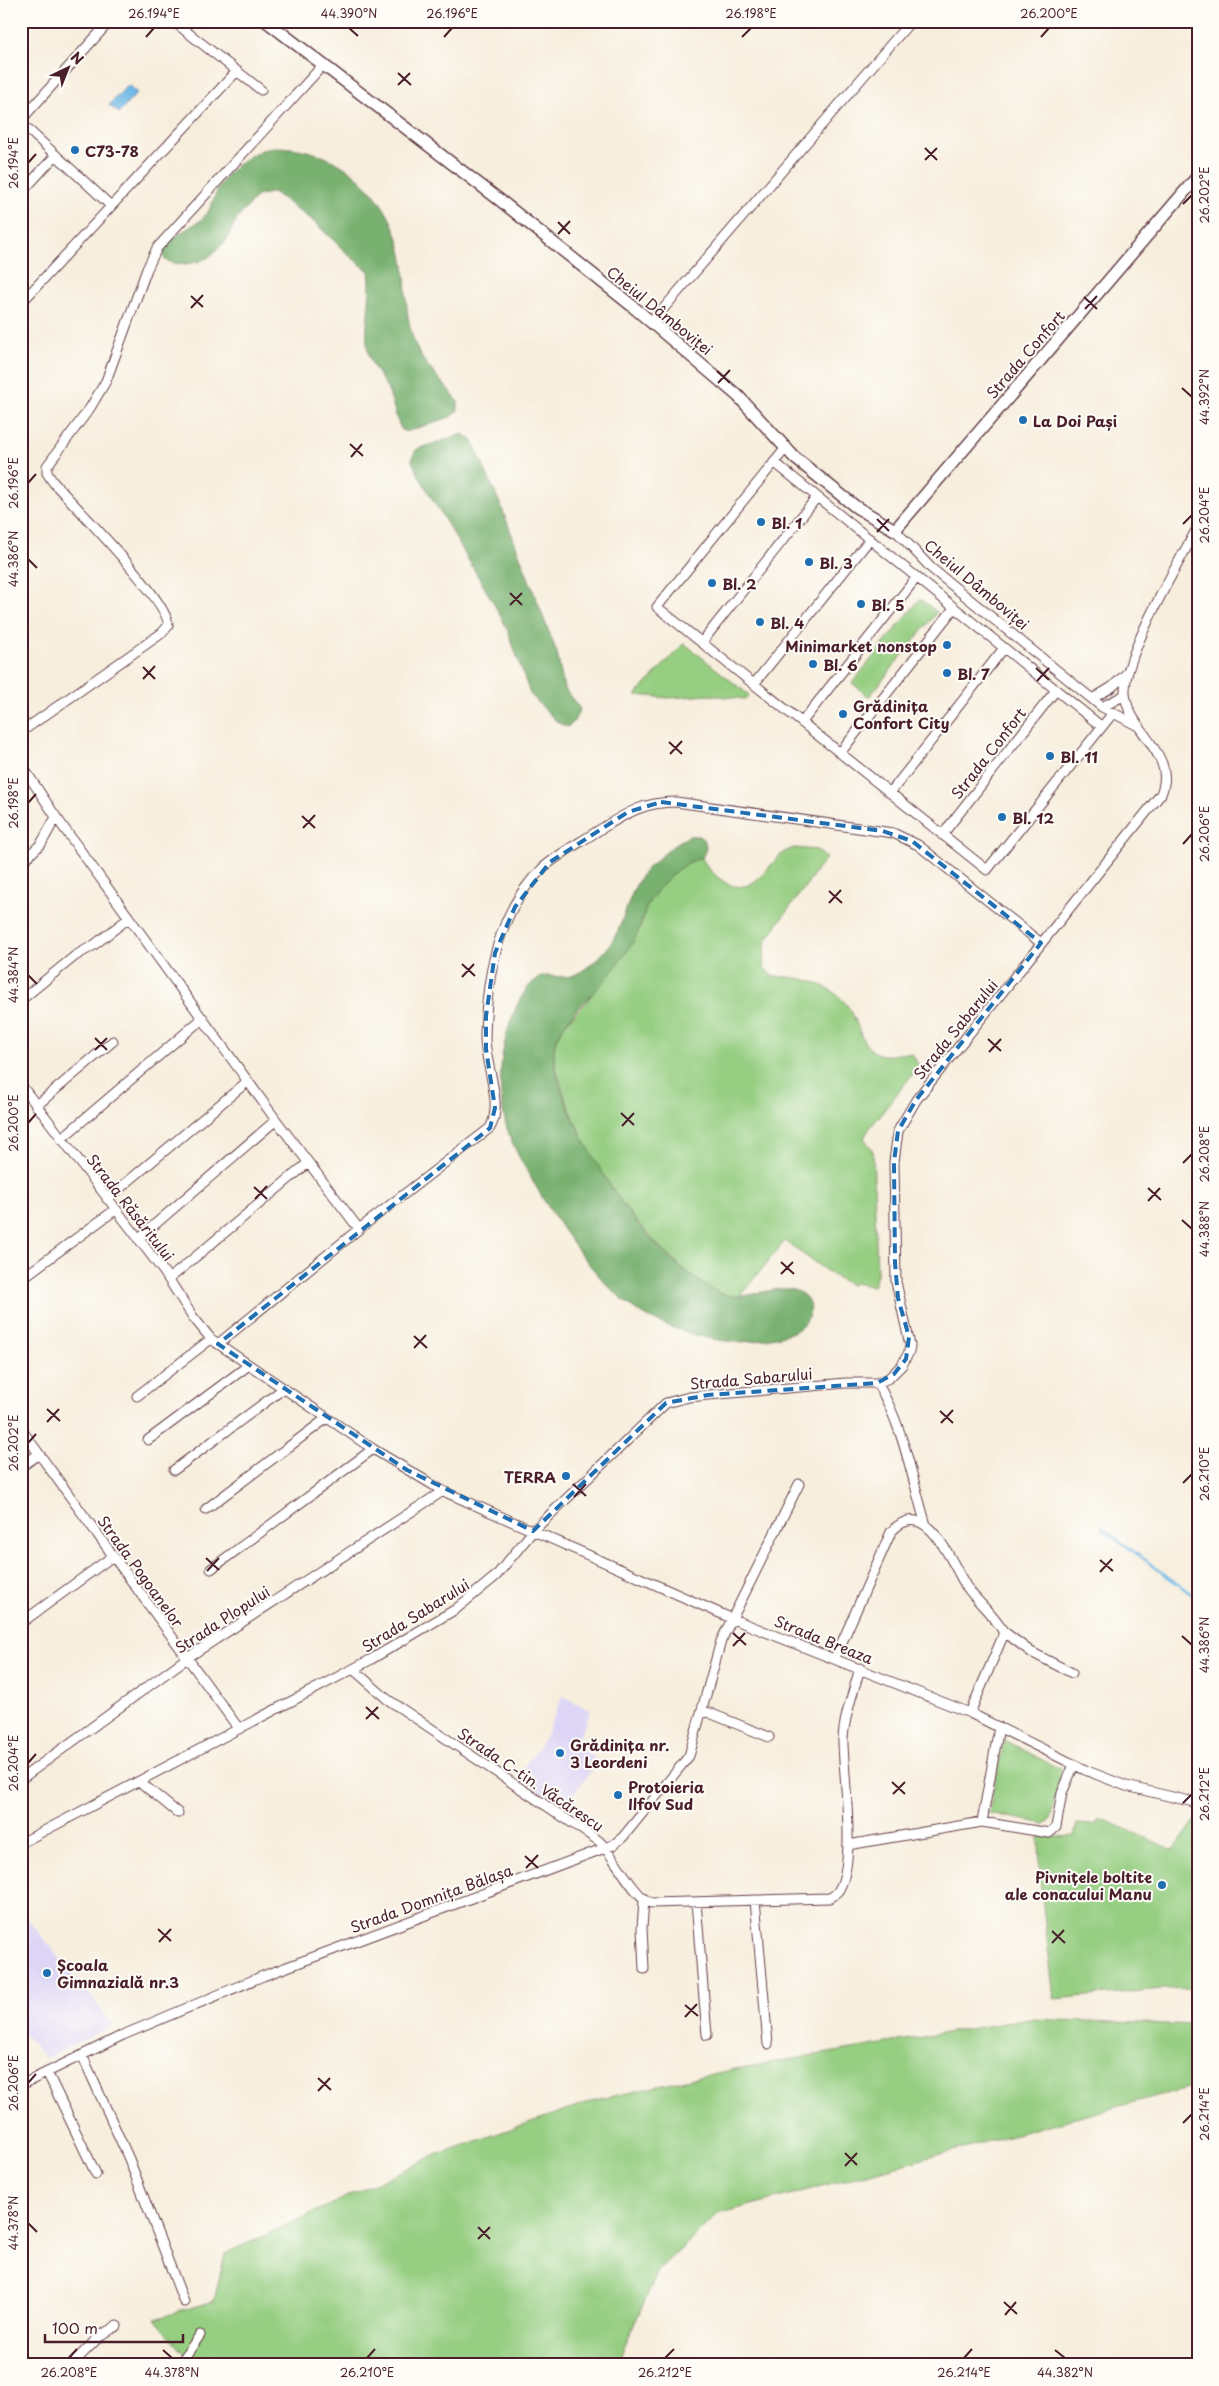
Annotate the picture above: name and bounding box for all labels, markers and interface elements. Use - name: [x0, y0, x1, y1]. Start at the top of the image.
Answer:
- text: 26.194°E: [128, 4, 180, 22]
- text: 44.390°N: [321, 4, 377, 22]
- text: 26.196°E: [426, 4, 478, 22]
- text: 26.198°E: [725, 4, 777, 22]
- text: 26.200°E: [1020, 4, 1078, 22]
- north arrow: [42, 42, 92, 92]
- text: N: [66, 47, 88, 70]
- text: 26.194°E: [4, 137, 22, 189]
- place label: C73-78: [85, 139, 139, 162]
- marker: C73-78: [69, 144, 81, 156]
- text: 26.202°E: [1195, 167, 1213, 223]
- street label: Cheiul Dâmboviței: [602, 260, 718, 360]
- street label: Strada Confort: [980, 305, 1070, 403]
- text: 44.392°N: [1195, 369, 1213, 425]
- place label: La Doi Pași: [1033, 409, 1117, 432]
- marker: La Doi Pași: [1017, 414, 1029, 426]
- text: 26.196°E: [4, 457, 22, 509]
- text: 26.204°E: [1195, 487, 1213, 543]
- place label: Bl. 1: [771, 511, 802, 534]
- marker: Bl. 1: [755, 516, 767, 528]
- text: 44.386°N: [4, 531, 22, 587]
- street label: Cheiul Dâmboviței: [920, 533, 1034, 635]
- place label: Bl. 3: [819, 551, 853, 574]
- marker: Bl. 3: [803, 556, 815, 568]
- place label: Bl. 2: [722, 572, 757, 595]
- marker: Bl. 2: [706, 577, 718, 589]
- place label: Bl. 5: [871, 593, 905, 616]
- marker: Bl. 5: [855, 598, 867, 610]
- place label: Bl. 4: [770, 611, 804, 634]
- marker: Bl. 4: [754, 616, 766, 628]
- place label: Minimarket nonstop: [785, 634, 937, 657]
- marker: Minimarket nonstop: [941, 639, 953, 651]
- place label: Bl. 6: [823, 653, 858, 676]
- marker: Bl. 6: [807, 658, 819, 670]
- place label: Bl. 7: [957, 662, 990, 685]
- marker: Bl. 7: [941, 667, 953, 679]
- place label: Grădinița Confort City: [853, 694, 950, 734]
- street label: Strada Confort: [945, 702, 1031, 804]
- marker: Grădinița Confort City: [837, 708, 849, 720]
- place label: Bl. 11: [1060, 745, 1098, 768]
- marker: Bl. 11: [1044, 750, 1056, 762]
- text: 26.198°E: [4, 777, 22, 829]
- place label: Bl. 12: [1012, 806, 1054, 829]
- text: 26.206°E: [1195, 806, 1213, 862]
- marker: Bl. 12: [996, 811, 1008, 823]
- text: 44.384°N: [4, 947, 22, 1003]
- street label: Strada Sabarului: [907, 974, 1003, 1084]
- text: 26.200°E: [4, 1094, 22, 1152]
- text: 26.208°E: [1195, 1126, 1213, 1182]
- street label: Strada Răsăritului: [82, 1148, 180, 1266]
- text: 44.388°N: [1195, 1201, 1213, 1257]
- street label: Strada Sabarului: [689, 1361, 813, 1395]
- text: 26.202°E: [4, 1415, 22, 1471]
- text: 26.210°E: [1195, 1447, 1213, 1501]
- place label: TERRA: [504, 1465, 556, 1488]
- marker: TERRA: [560, 1470, 572, 1482]
- street label: Strada Pogoanelor: [92, 1510, 190, 1632]
- street label: Strada Sabarului: [357, 1573, 473, 1657]
- street label: Strada Plopului: [170, 1580, 274, 1658]
- street label: Strada Breaza: [771, 1609, 877, 1669]
- text: 44.386°N: [1195, 1617, 1213, 1673]
- street label: Strada C-tin. Văcărescu: [453, 1721, 609, 1837]
- place label: Grădinița nr. 3 Leordeni: [570, 1733, 669, 1773]
- text: 26.204°E: [4, 1735, 22, 1791]
- marker: Grădinița nr. 3 Leordeni: [554, 1747, 566, 1759]
- text: 26.212°E: [1195, 1767, 1213, 1821]
- place label: Protoieria Ilfov Sud: [628, 1775, 705, 1815]
- marker: Protoieria Ilfov Sud: [612, 1789, 624, 1801]
- street label: Strada Domnița Bălașa: [346, 1858, 516, 1938]
- place label: Pivnițele boltite ale conacului Manu: [1005, 1865, 1152, 1905]
- marker: Pivnițele boltite ale conacului Manu: [1156, 1879, 1168, 1891]
- place label: Școala Gimnazială nr.3: [57, 1953, 179, 1993]
- marker: Școala Gimnazială nr.3: [41, 1967, 53, 1979]
- text: 26.206°E: [4, 2055, 22, 2111]
- text: 26.214°E: [1195, 2087, 1213, 2141]
- text: 44.378°N: [4, 2195, 22, 2251]
- scale bar: [45, 2311, 182, 2343]
- text: 100 m: [52, 2316, 98, 2339]
- text: 26.208°E: [41, 2363, 97, 2381]
- text: 44.378°N: [144, 2363, 200, 2381]
- text: 26.210°E: [340, 2363, 394, 2381]
- text: 26.212°E: [638, 2363, 692, 2381]
- text: 26.214°E: [937, 2363, 991, 2381]
- text: 44.382°N: [1037, 2363, 1093, 2381]

